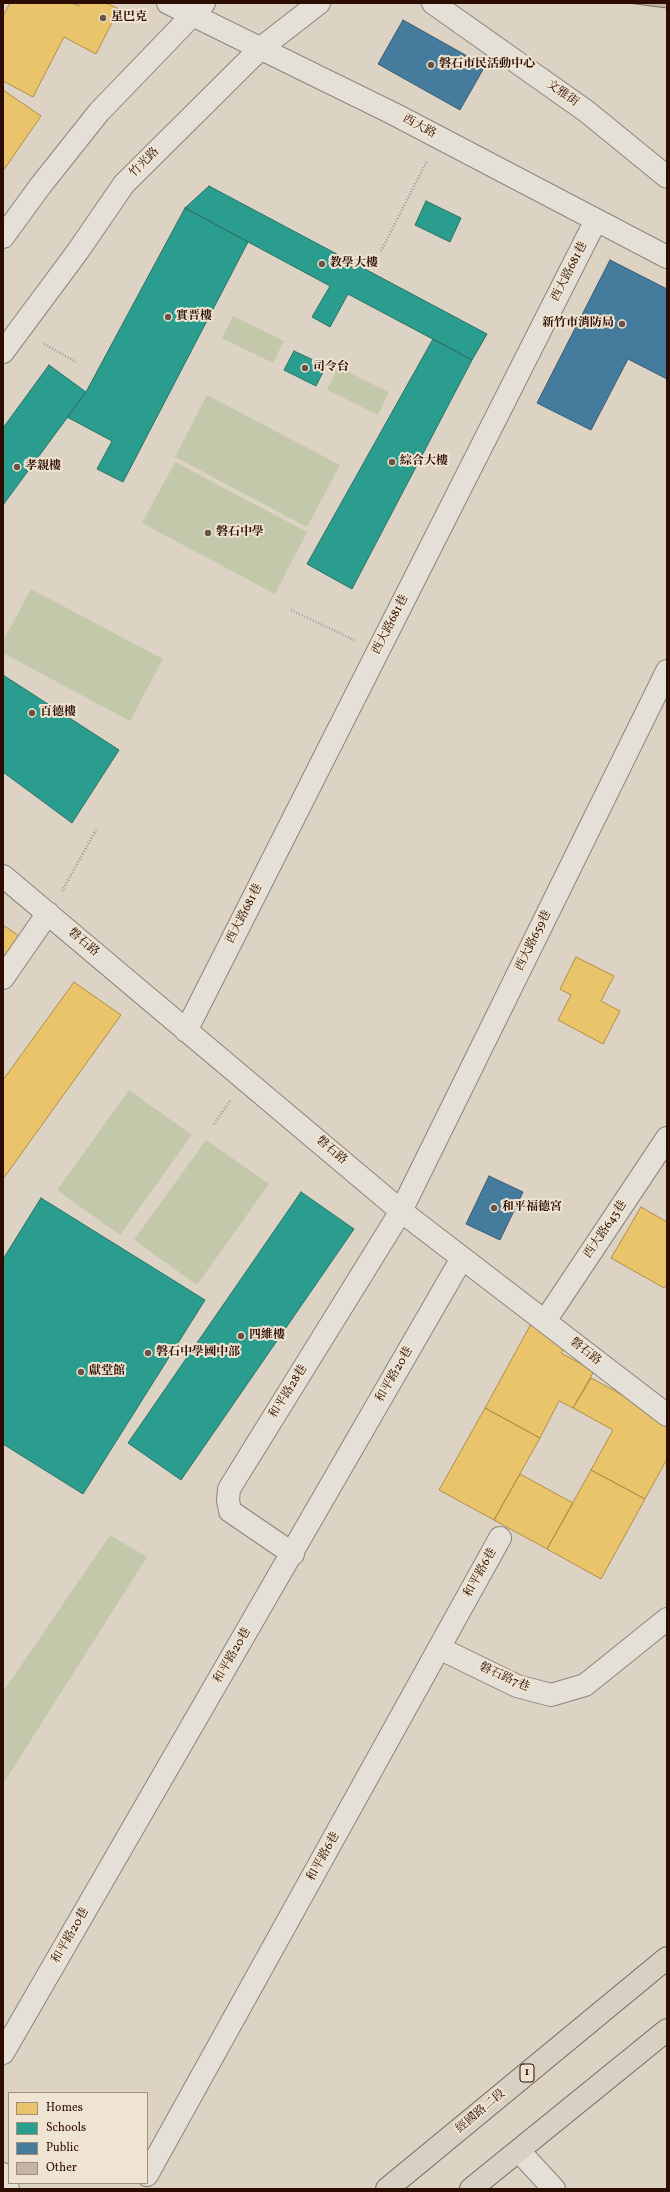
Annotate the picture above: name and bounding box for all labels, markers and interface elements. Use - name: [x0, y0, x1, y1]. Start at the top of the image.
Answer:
- place label: 星巴克: [111, 11, 147, 25]
- marker: 星巴克: [98, 13, 108, 23]
- place label: 磐石市民活動中心: [439, 58, 535, 72]
- marker: 磐石市民活動中心: [426, 60, 436, 70]
- street label: 文雅街: [543, 78, 581, 110]
- street label: 西大路: [400, 112, 438, 142]
- street label: 竹光路: [127, 145, 163, 181]
- street label: 西大路681巷: [549, 240, 591, 304]
- place label: 教學大樓: [330, 257, 378, 271]
- marker: 教學大樓: [317, 259, 327, 269]
- place label: 實晋樓: [176, 310, 212, 324]
- marker: 實晋樓: [163, 312, 173, 322]
- place label: 新竹市消防局: [542, 317, 614, 331]
- marker: 新竹市消防局: [617, 319, 627, 329]
- place label: 司令台: [313, 361, 349, 375]
- marker: 司令台: [300, 363, 310, 373]
- place label: 綜合大樓: [400, 455, 448, 469]
- marker: 綜合大樓: [387, 457, 397, 467]
- place label: 孝親樓: [25, 460, 61, 474]
- marker: 孝親樓: [12, 462, 22, 472]
- place label: 磐石中學: [216, 526, 264, 540]
- marker: 磐石中學: [203, 528, 213, 538]
- street label: 西大路681巷: [370, 593, 412, 657]
- place label: 百德樓: [40, 706, 76, 720]
- marker: 百德樓: [27, 708, 37, 718]
- street label: 西大路681巷: [224, 882, 266, 946]
- street label: 西大路659巷: [513, 908, 555, 974]
- street label: 磐石路: [65, 926, 101, 960]
- street label: 磐石路: [313, 1134, 349, 1168]
- street label: 西大路643巷: [581, 1198, 631, 1262]
- place label: 和平福德宮: [502, 1201, 562, 1215]
- marker: 和平福德宮: [489, 1203, 499, 1213]
- place label: 四維樓: [249, 1329, 285, 1343]
- marker: 四維樓: [236, 1331, 246, 1341]
- street label: 磐石路: [566, 1335, 604, 1369]
- street label: 和平路20巷: [373, 1345, 417, 1405]
- place label: 磐石中學國中部: [156, 1346, 240, 1360]
- marker: 磐石中學國中部: [143, 1348, 153, 1358]
- street label: 和平路28巷: [267, 1363, 311, 1421]
- place label: 獻堂館: [89, 1365, 125, 1379]
- marker: 獻堂館: [76, 1367, 86, 1377]
- street label: 和平路6巷: [462, 1546, 500, 1600]
- street label: 和平路20巷: [211, 1626, 255, 1686]
- street label: 磐石路7巷: [476, 1660, 532, 1696]
- street label: 和平路6巷: [305, 1830, 343, 1884]
- street label: 和平路20巷: [49, 1906, 93, 1966]
- road number: 1: [520, 2064, 534, 2082]
- street label: 經國路二段: [453, 2087, 509, 2137]
- legend: [8, 2092, 148, 2184]
- text: Homes: [46, 2100, 83, 2116]
- text: Schools: [46, 2120, 86, 2136]
- text: Public: [46, 2140, 79, 2156]
- text: Other: [46, 2160, 77, 2176]

